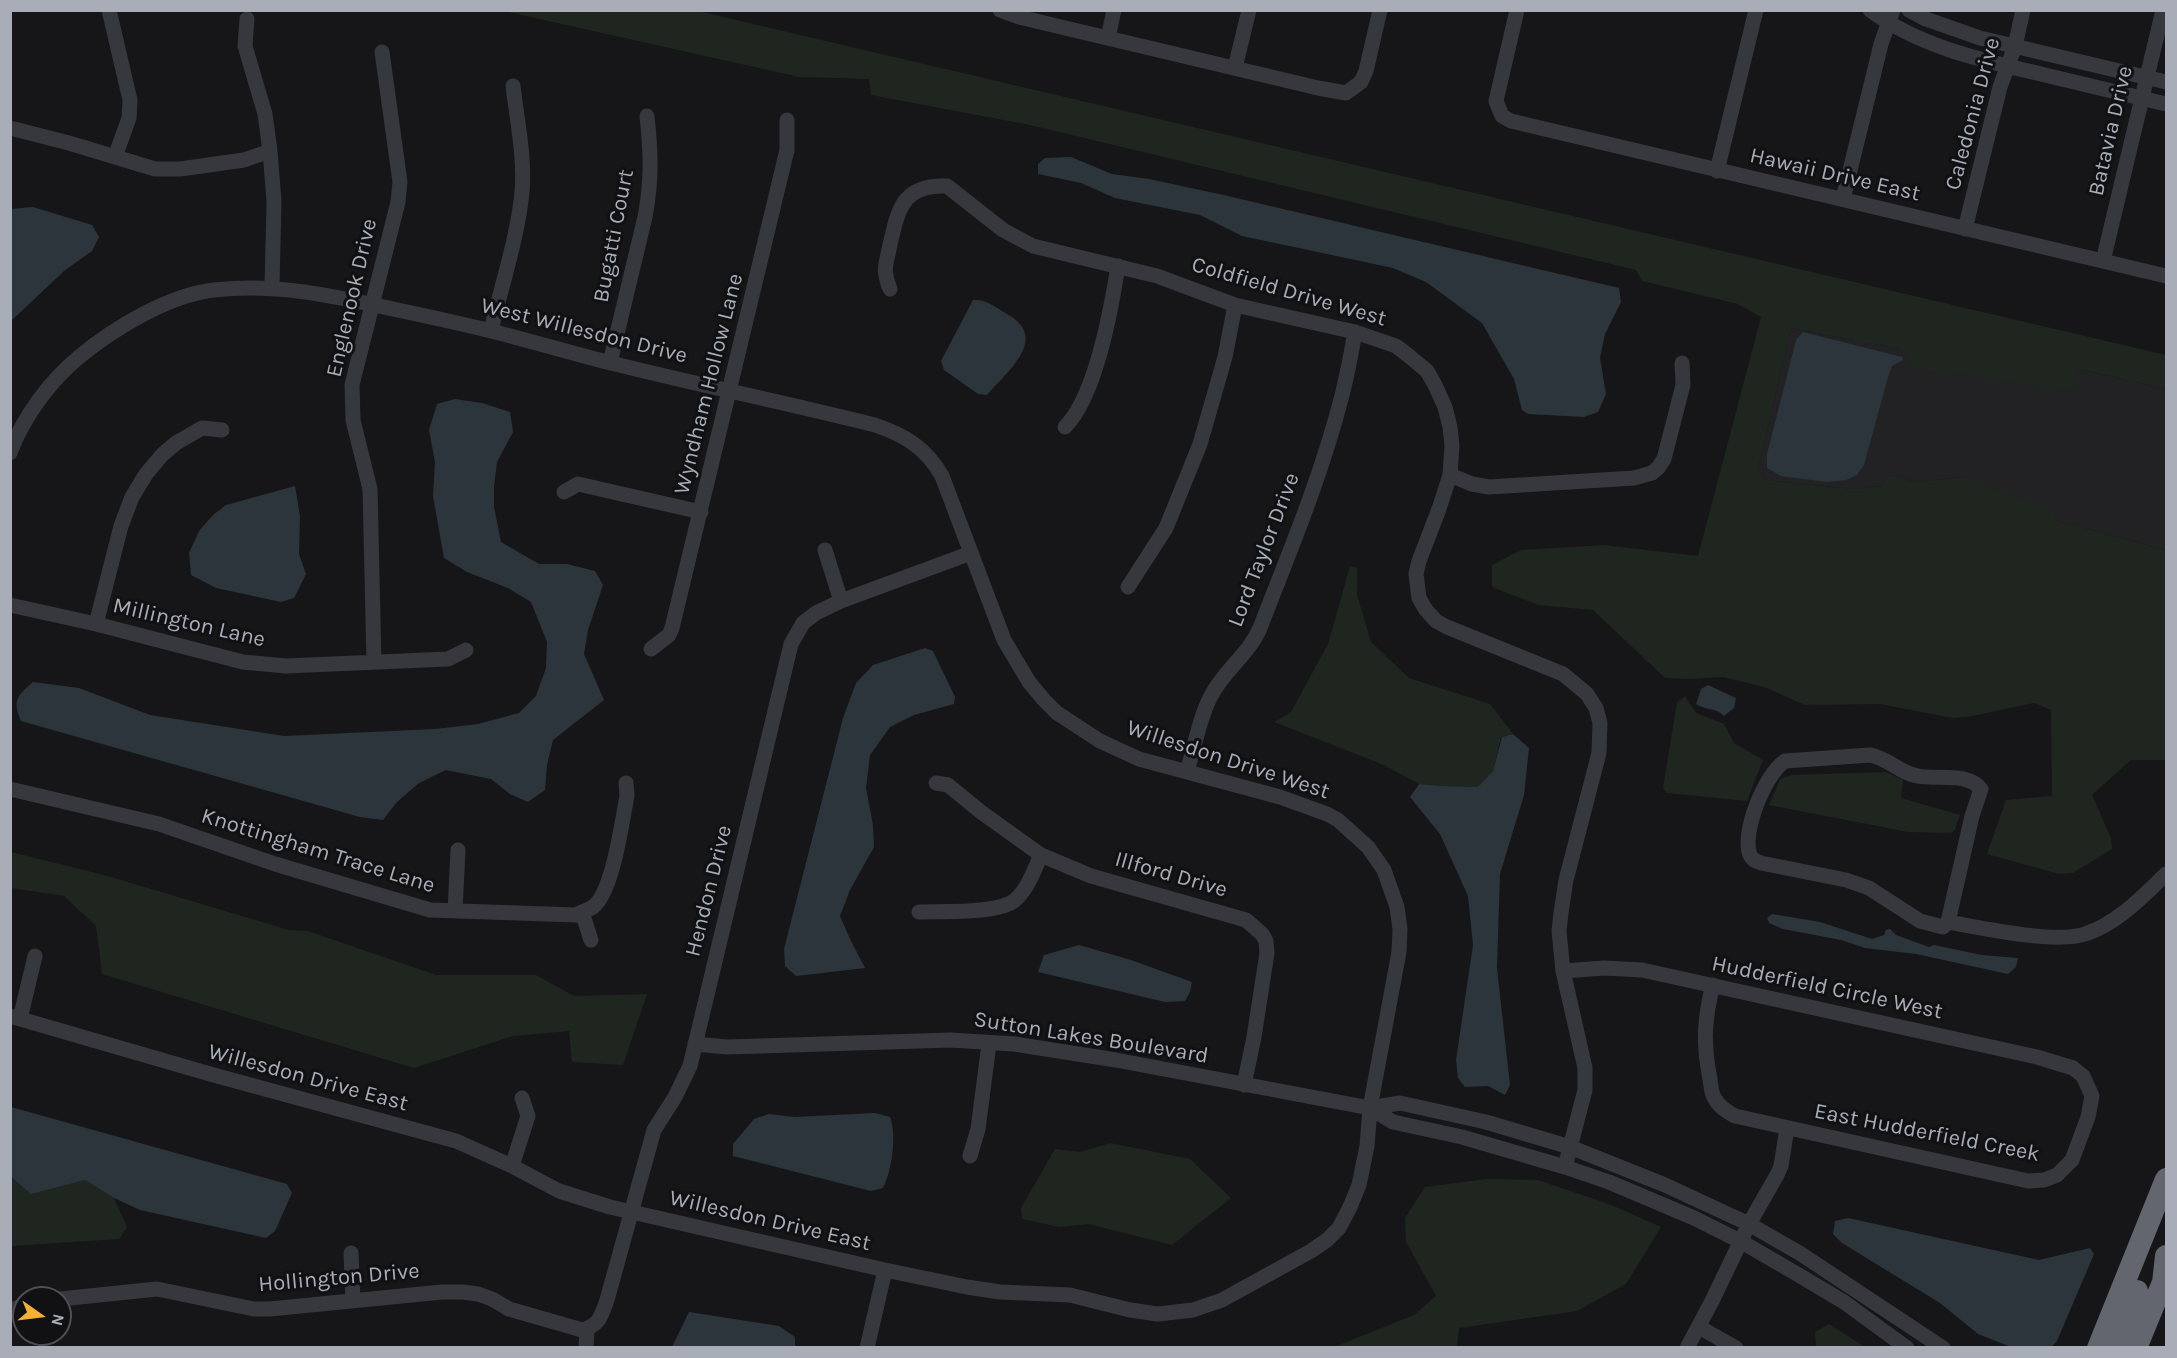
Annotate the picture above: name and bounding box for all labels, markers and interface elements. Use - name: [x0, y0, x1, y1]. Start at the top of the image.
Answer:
- street label: Caledonia Drive: [1940, 35, 2006, 193]
- street label: Batavia Drive: [2083, 63, 2139, 199]
- street label: Hawaii Drive East: [1747, 143, 1923, 207]
- street label: Bugatti Court: [588, 167, 640, 305]
- street label: Englenook Drive: [321, 216, 383, 380]
- street label: Coldfield Drive West: [1189, 252, 1389, 332]
- street label: Wyndham Hollow Lane: [669, 271, 749, 497]
- street label: West Willesdon Drive: [478, 293, 690, 369]
- street label: Lord Taylor Drive: [1223, 469, 1305, 631]
- street label: Millington Lane: [110, 593, 268, 653]
- street label: Willesdon Drive West: [1123, 715, 1333, 805]
- street label: Knottingham Trace Lane: [198, 803, 438, 899]
- street label: Hendon Drive: [680, 823, 738, 959]
- street label: Illford Drive: [1112, 846, 1230, 904]
- street label: Hudderfield Circle West: [1709, 951, 1945, 1025]
- street label: Sutton Lakes Boulevard: [972, 1006, 1210, 1070]
- street label: Willesdon Drive East: [205, 1039, 411, 1117]
- street label: East Hudderfield Creek: [1812, 1098, 2042, 1168]
- street label: Willesdon Drive East: [667, 1185, 873, 1257]
- street label: Hollington Drive: [257, 1258, 421, 1298]
- north arrow: [12, 1286, 72, 1346]
- text: N: [47, 1312, 69, 1328]

